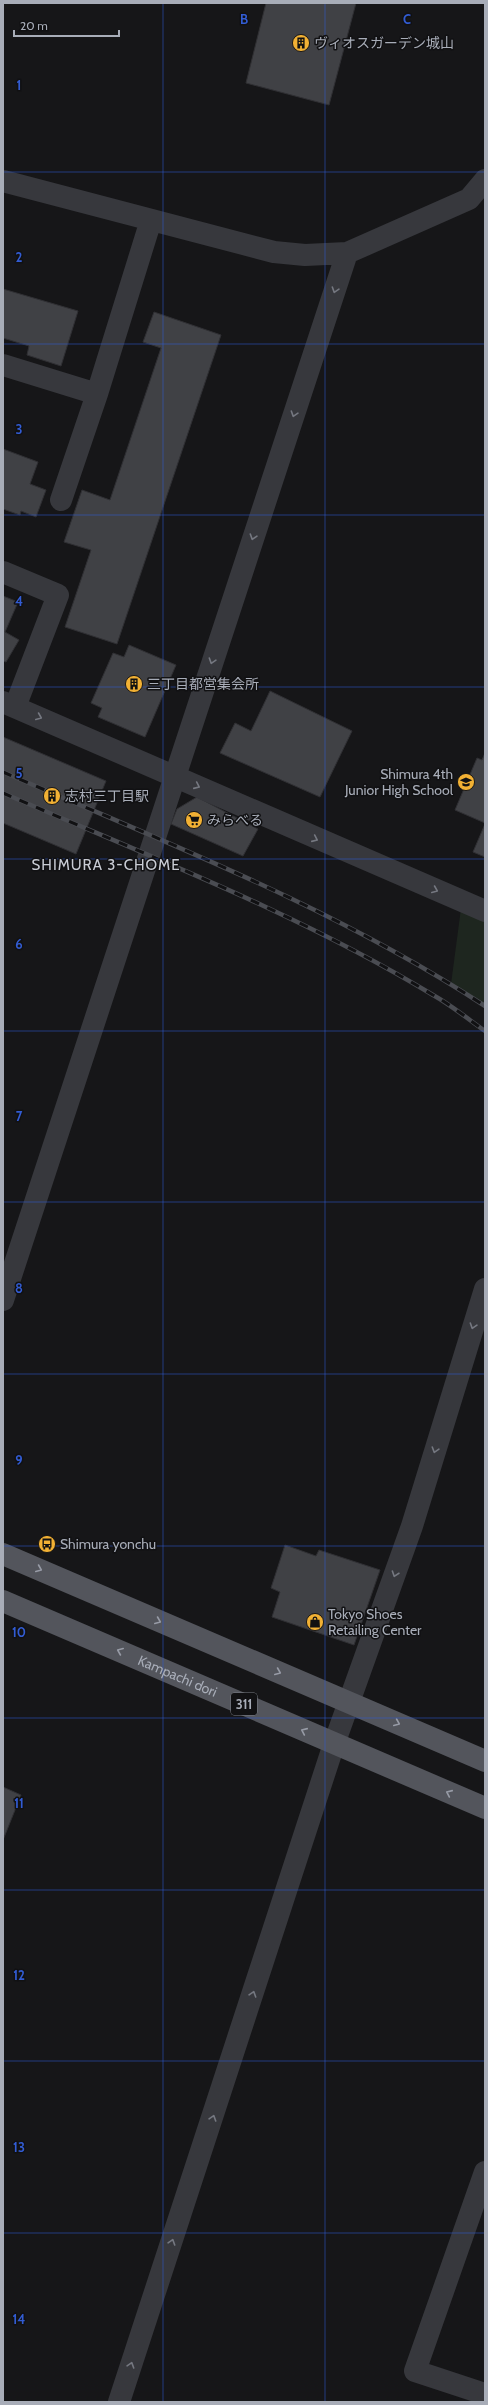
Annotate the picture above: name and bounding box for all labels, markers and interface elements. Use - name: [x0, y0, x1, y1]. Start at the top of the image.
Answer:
- text: B: [240, 11, 248, 27]
- text: C: [403, 11, 411, 27]
- scale bar: [14, 12, 119, 38]
- text: 20 m: [20, 18, 48, 33]
- building icon: ヴィオスガーデン城山: [291, 33, 311, 53]
- place label: ヴィオスガーデン城山: [314, 34, 454, 52]
- text: 1: [17, 77, 21, 93]
- text: 2: [16, 249, 23, 265]
- one-way arrow: [331, 287, 340, 294]
- one-way arrow: [290, 410, 299, 417]
- text: 3: [15, 421, 23, 437]
- one-way arrow: [250, 533, 258, 540]
- text: 4: [15, 593, 23, 609]
- one-way arrow: [209, 657, 217, 664]
- building icon: 三丁目都営集会所: [124, 674, 144, 694]
- place label: 三丁目都営集会所: [147, 675, 259, 693]
- one-way arrow: [35, 713, 42, 721]
- text: 5: [16, 765, 23, 781]
- place label: Shimura 4th Junior High School: [344, 765, 454, 799]
- school or university icon: Shimura 4th Junior High School: [456, 772, 476, 792]
- one-way arrow: [192, 781, 200, 789]
- building icon: 志村三丁目駅: [42, 786, 62, 806]
- place label: 志村三丁目駅: [65, 787, 149, 805]
- supermarket icon: みらべる: [184, 810, 204, 830]
- place label: みらべる: [207, 811, 263, 829]
- one-way arrow: [311, 834, 319, 842]
- district label: SHIMURA 3-CHOME: [32, 856, 180, 874]
- one-way arrow: [431, 885, 438, 893]
- text: 6: [15, 936, 23, 952]
- text: 7: [16, 1108, 23, 1124]
- text: 8: [15, 1280, 23, 1296]
- one-way arrow: [469, 1322, 478, 1329]
- one-way arrow: [431, 1446, 440, 1453]
- text: 9: [15, 1452, 23, 1468]
- bus stop icon: Shimura yonchu: [37, 1534, 57, 1554]
- place label: Shimura yonchu: [60, 1535, 156, 1553]
- one-way arrow: [35, 1565, 42, 1573]
- one-way arrow: [391, 1570, 400, 1577]
- place label: Tokyo Shoes Retailing Center: [328, 1605, 422, 1639]
- shop icon: Tokyo Shoes Retailing Center: [305, 1612, 325, 1632]
- one-way arrow: [154, 1616, 162, 1624]
- text: 10: [12, 1624, 26, 1640]
- one-way arrow: [117, 1648, 125, 1656]
- street label: Kampachi dori: [135, 1651, 220, 1701]
- one-way arrow: [274, 1668, 281, 1676]
- road number: 311: [231, 1693, 257, 1715]
- one-way arrow: [393, 1718, 401, 1726]
- one-way arrow: [301, 1727, 308, 1735]
- one-way arrow: [446, 1789, 453, 1797]
- text: 11: [14, 1795, 24, 1811]
- text: 12: [13, 1967, 25, 1983]
- one-way arrow: [248, 1991, 257, 1998]
- one-way arrow: [208, 2115, 216, 2122]
- text: 13: [13, 2139, 25, 2155]
- one-way arrow: [167, 2238, 176, 2245]
- text: 14: [13, 2311, 25, 2327]
- one-way arrow: [126, 2362, 135, 2369]

